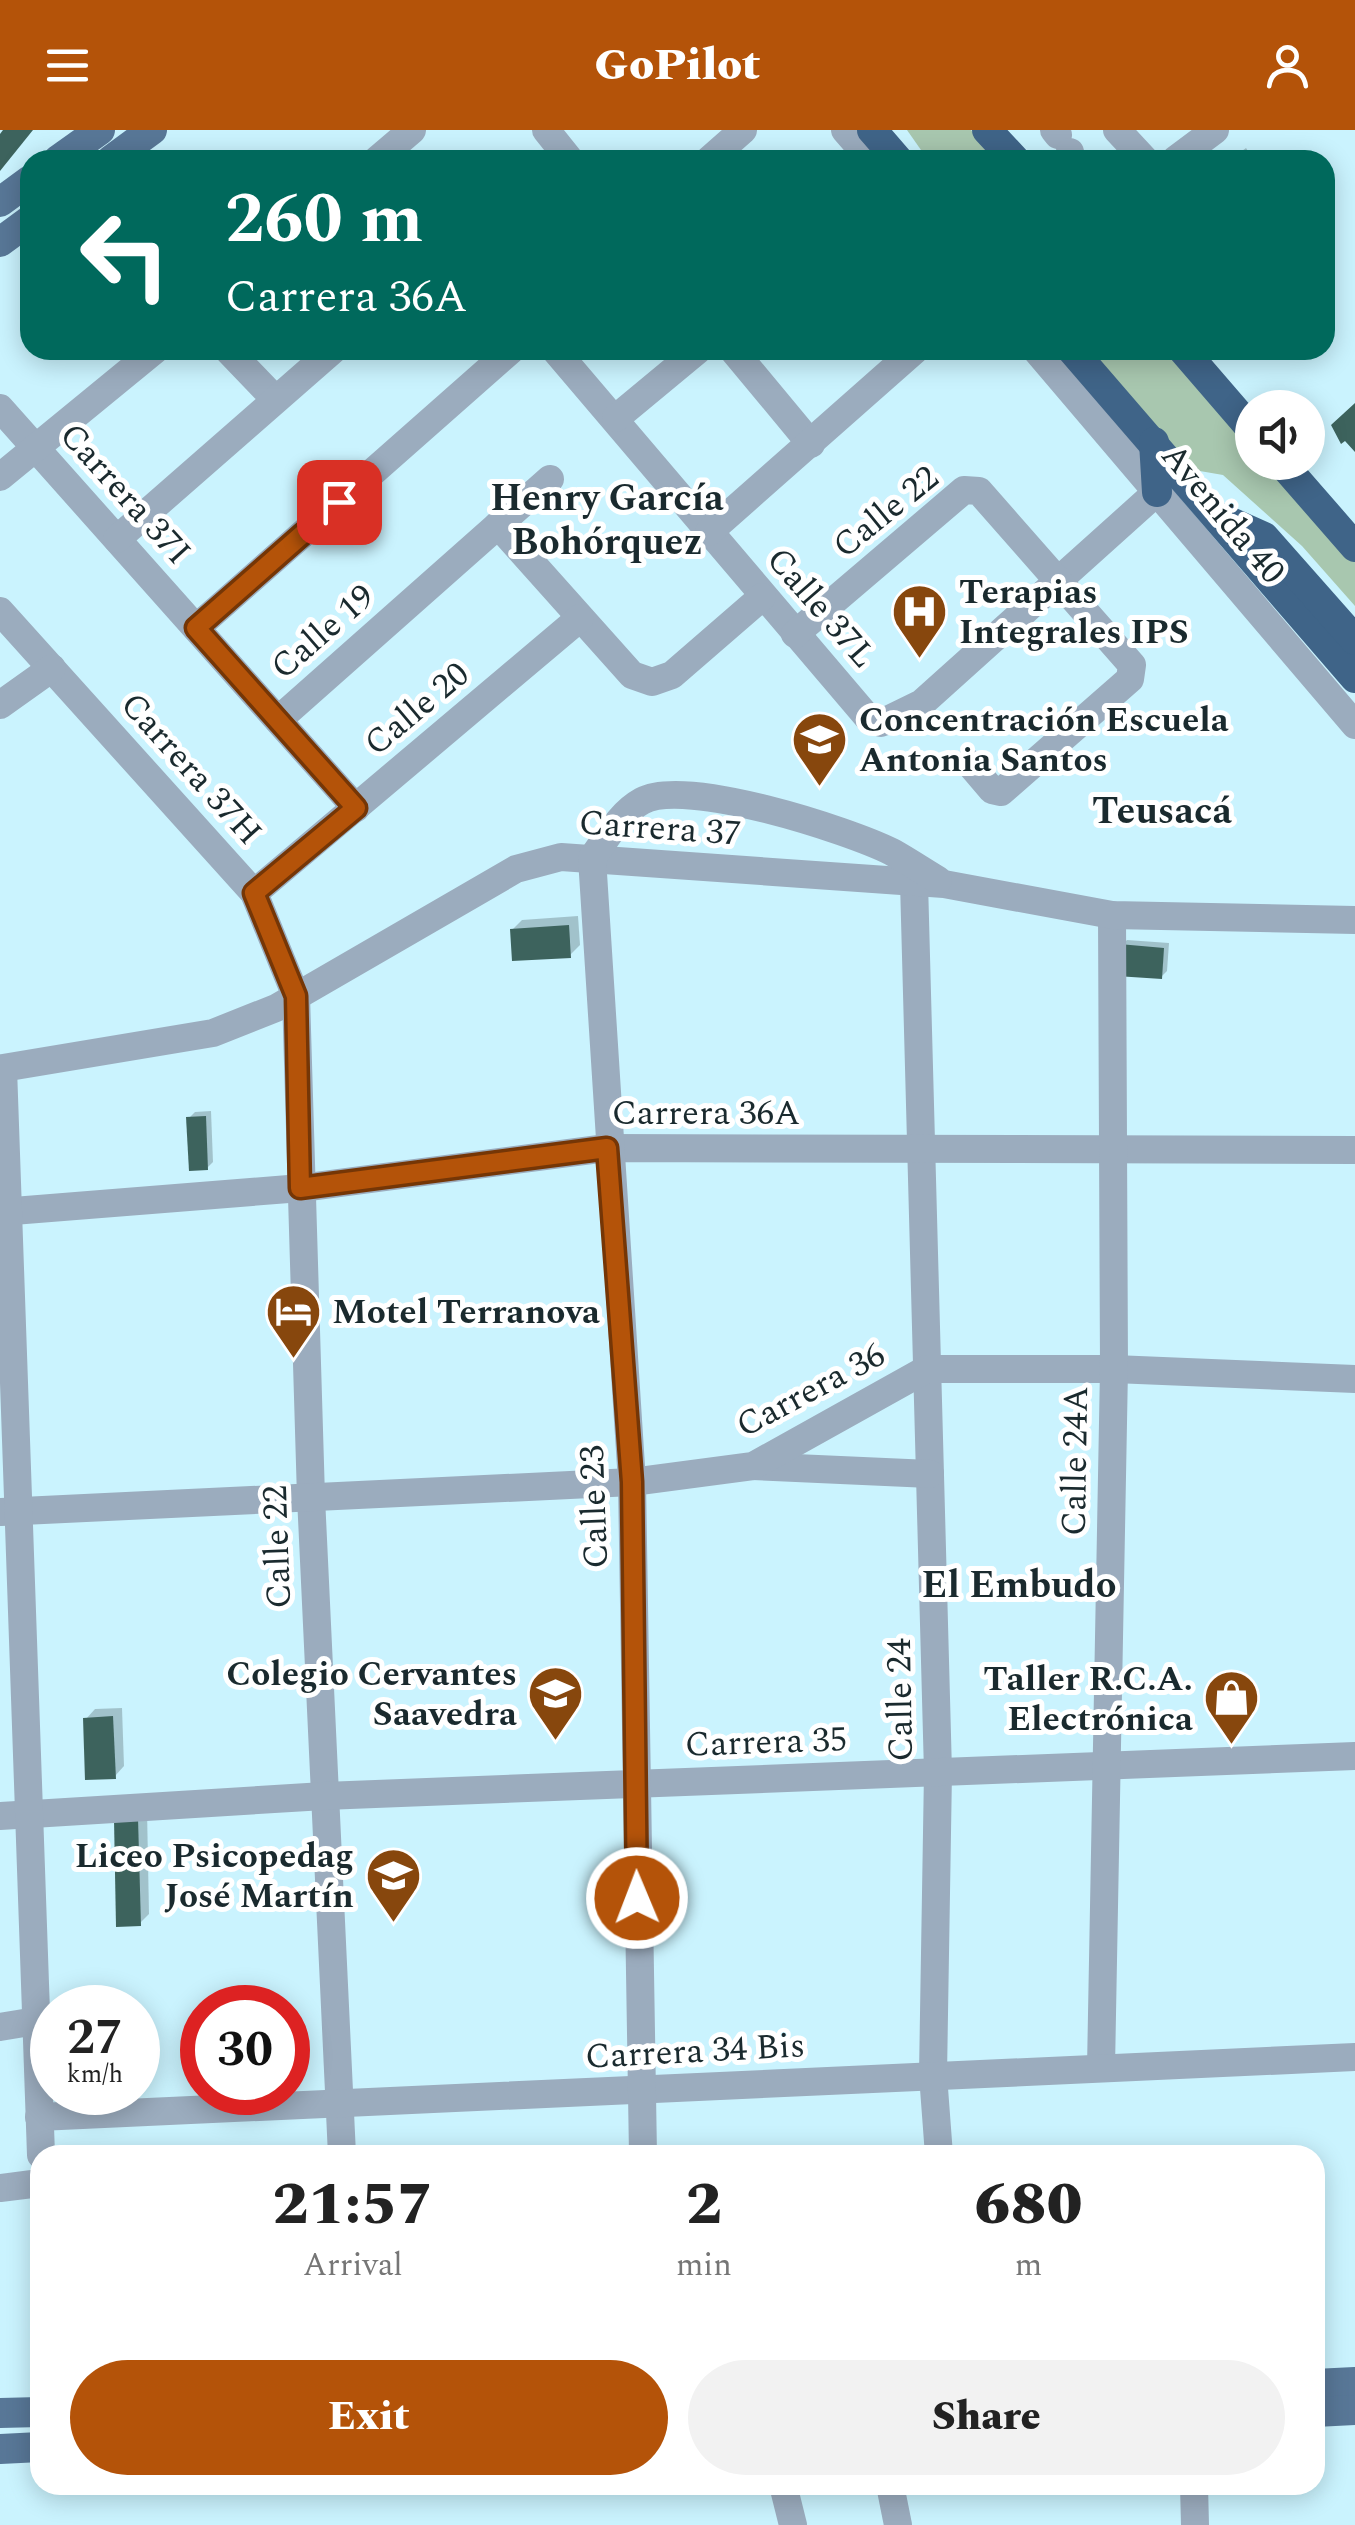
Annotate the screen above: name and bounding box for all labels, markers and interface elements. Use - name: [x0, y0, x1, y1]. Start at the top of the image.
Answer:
- text: GoPilot: [595, 31, 760, 100]
- icon: menu: [40, 38, 95, 93]
- icon: person: [1260, 38, 1315, 93]
- text: 260 m: [225, 167, 423, 273]
- icon: left: [60, 190, 190, 320]
- text: Carrera 36A: [225, 263, 468, 332]
- map controls: [1235, 390, 1325, 480]
- button: sound: [1235, 390, 1325, 480]
- street label: Carrera 37I: [46, 411, 203, 577]
- street label: Avenida 40: [1148, 432, 1298, 596]
- street label: Calle 22: [821, 453, 951, 572]
- pin: [297, 460, 382, 545]
- district label: Henry García Bohórquez: [490, 470, 724, 572]
- icon: arrive: [312, 475, 367, 530]
- street label: Calle 37L: [753, 536, 889, 680]
- place label: Terapias Integrales IPS: [959, 566, 1189, 659]
- street label: Calle 19: [259, 572, 387, 693]
- hospital icon: Terapias Integrales IPS: [890, 581, 950, 660]
- street label: Calle 20: [353, 649, 481, 769]
- street label: Carrera 37H: [107, 680, 274, 858]
- place label: Concentración Escuela Antonia Santos: [859, 694, 1229, 787]
- school or university icon: Concentración Escuela Antonia Santos: [790, 709, 850, 788]
- district label: Teusacá: [1092, 783, 1232, 841]
- street label: Carrera 37: [577, 796, 743, 861]
- street label: Carrera 36A: [612, 1087, 800, 1140]
- hotel icon: Motel Terranova: [263, 1281, 323, 1360]
- place label: Motel Terranova: [332, 1286, 600, 1339]
- street label: Carrera 36: [727, 1329, 895, 1452]
- street label: Calle 24A: [1048, 1386, 1103, 1536]
- street label: Calle 23: [566, 1444, 623, 1570]
- street label: Calle 22: [249, 1484, 306, 1610]
- district label: El Embudo: [922, 1557, 1116, 1615]
- street label: Calle 24: [873, 1637, 928, 1762]
- place label: Colegio Cervantes Saavedra: [226, 1648, 517, 1741]
- place label: Taller R.C.A. Electrónica: [983, 1653, 1193, 1746]
- school or university icon: Colegio Cervantes Saavedra: [526, 1663, 586, 1742]
- shop icon: Taller R.C.A. Electrónica: [1202, 1668, 1262, 1747]
- street label: Carrera 35: [684, 1713, 848, 1772]
- place label: Liceo Psicopedag José Martín: [75, 1830, 354, 1923]
- school or university icon: Liceo Psicopedag José Martín: [363, 1845, 423, 1924]
- position arrow: [585, 1846, 689, 1950]
- speed limit sign: 30: [180, 1985, 310, 2115]
- text: 27: [67, 2000, 123, 2076]
- street label: Carrera 34 Bis: [584, 2019, 806, 2084]
- text: km/h: [67, 2056, 123, 2094]
- text: 21:57: [273, 2159, 433, 2251]
- text: 2: [686, 2159, 722, 2251]
- text: 680: [974, 2159, 1082, 2251]
- text: Arrival: [303, 2241, 403, 2290]
- text: min: [676, 2241, 732, 2290]
- text: m: [1015, 2241, 1042, 2290]
- button: Exit: [70, 2360, 668, 2475]
- button: Share: [688, 2360, 1285, 2475]

